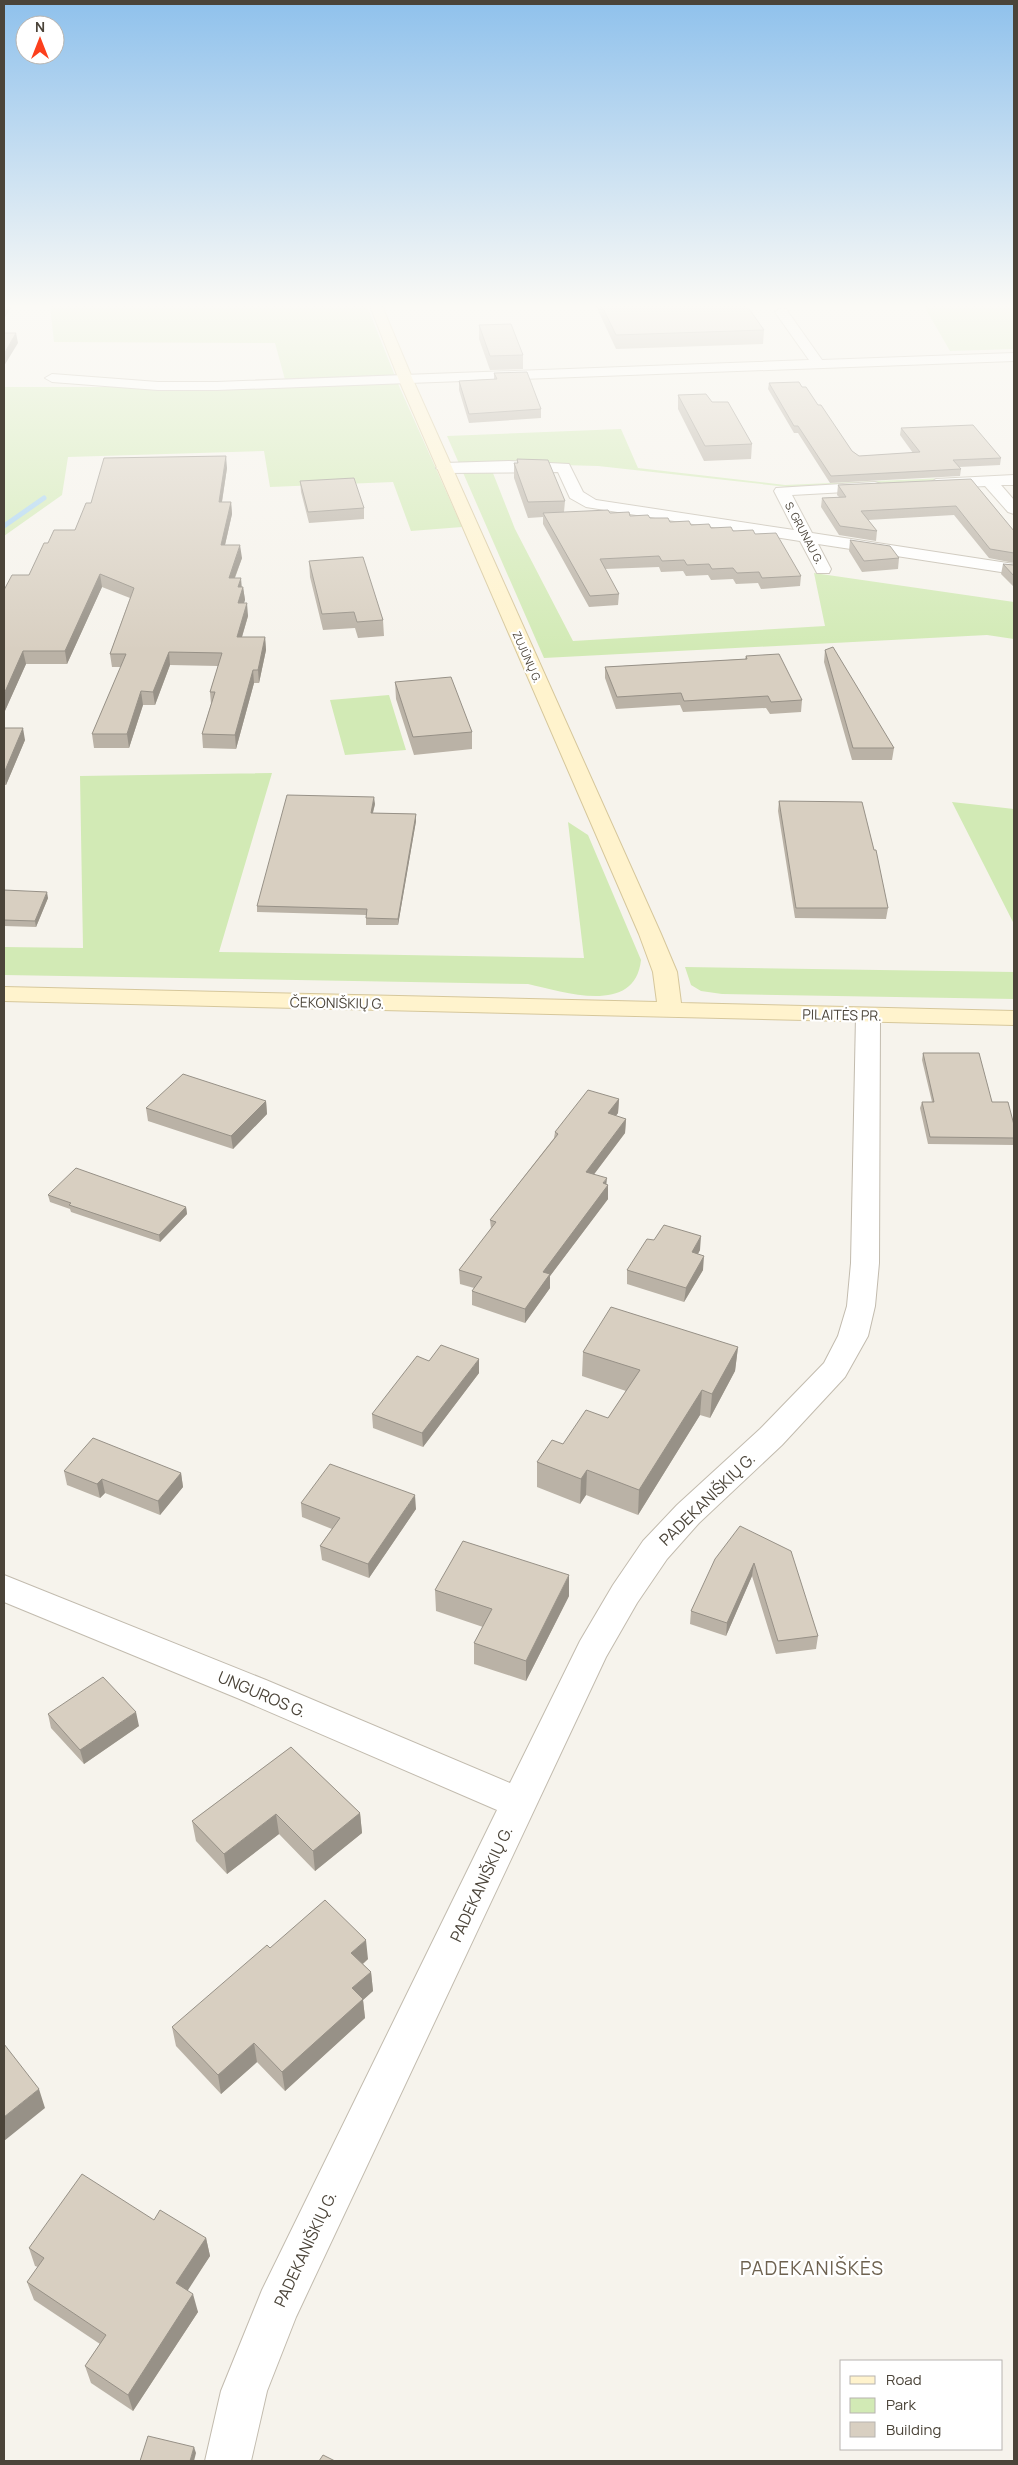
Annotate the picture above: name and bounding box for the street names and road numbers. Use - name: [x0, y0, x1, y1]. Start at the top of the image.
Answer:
- street label: S. GRUNAU G.: [782, 499, 827, 566]
- street label: ZUJŪNŲ G.: [509, 629, 545, 685]
- street label: ČEKONIŠKIŲ G.: [290, 992, 384, 1013]
- street label: PILAITĖS PR.: [802, 1004, 882, 1025]
- street label: PADEKANIŠKIŲ G.: [654, 1448, 760, 1550]
- street label: UNGUROS G.: [214, 1666, 310, 1722]
- street label: PADEKANIŠKIŲ G.: [445, 1823, 517, 1945]
- street label: PADEKANIŠKIŲ G.: [269, 2188, 341, 2310]

